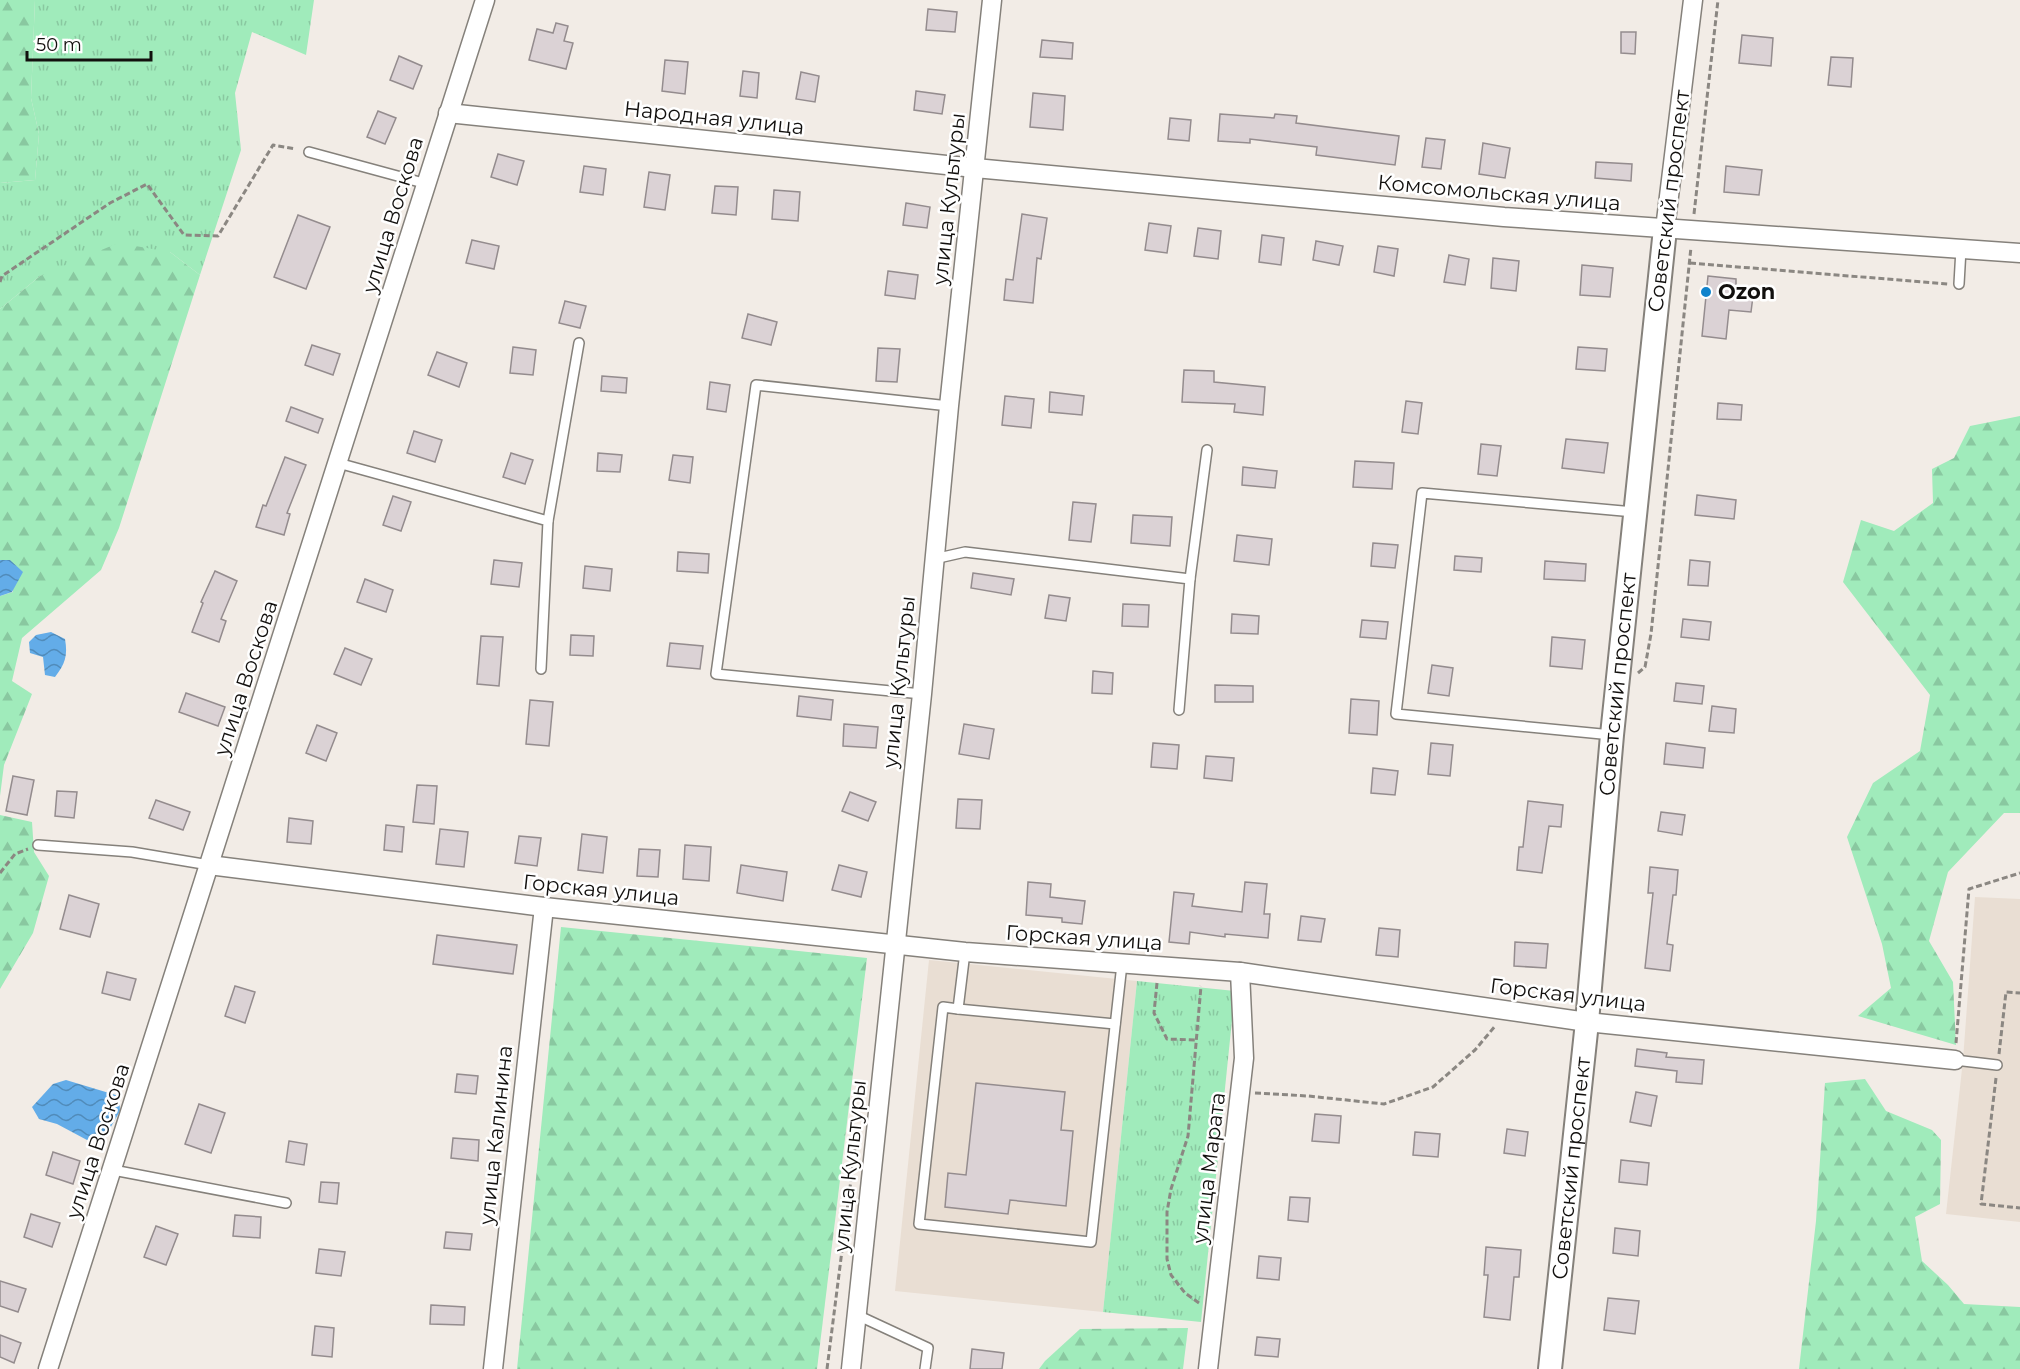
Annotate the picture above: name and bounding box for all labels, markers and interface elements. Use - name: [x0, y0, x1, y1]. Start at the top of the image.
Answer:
- scale bar: [27, 24, 152, 62]
- text: 50 m: [36, 34, 82, 56]
- street label: Советский проспект: [1642, 88, 1695, 314]
- street label: Народная улица: [623, 96, 805, 139]
- street label: улица Культуры: [927, 112, 970, 287]
- street label: улица Воскова: [357, 134, 428, 297]
- street label: Комсомольская улица: [1376, 169, 1622, 216]
- place label: Ozon: [1718, 279, 1775, 304]
- marker: Ozon: [1699, 285, 1713, 299]
- street label: Советский проспект: [1594, 572, 1641, 797]
- street label: улица Культуры: [877, 595, 920, 770]
- street label: улица Воскова: [208, 597, 282, 760]
- street label: Горская улица: [522, 869, 680, 910]
- street label: Горская улица: [1005, 920, 1163, 955]
- street label: Горская улица: [1489, 973, 1648, 1016]
- street label: улица Калинина: [474, 1044, 517, 1227]
- street label: Советский проспект: [1547, 1055, 1595, 1281]
- street label: улица Воскова: [60, 1060, 134, 1223]
- street label: улица Культуры: [828, 1079, 871, 1254]
- street label: улица Марата: [1187, 1091, 1230, 1246]

